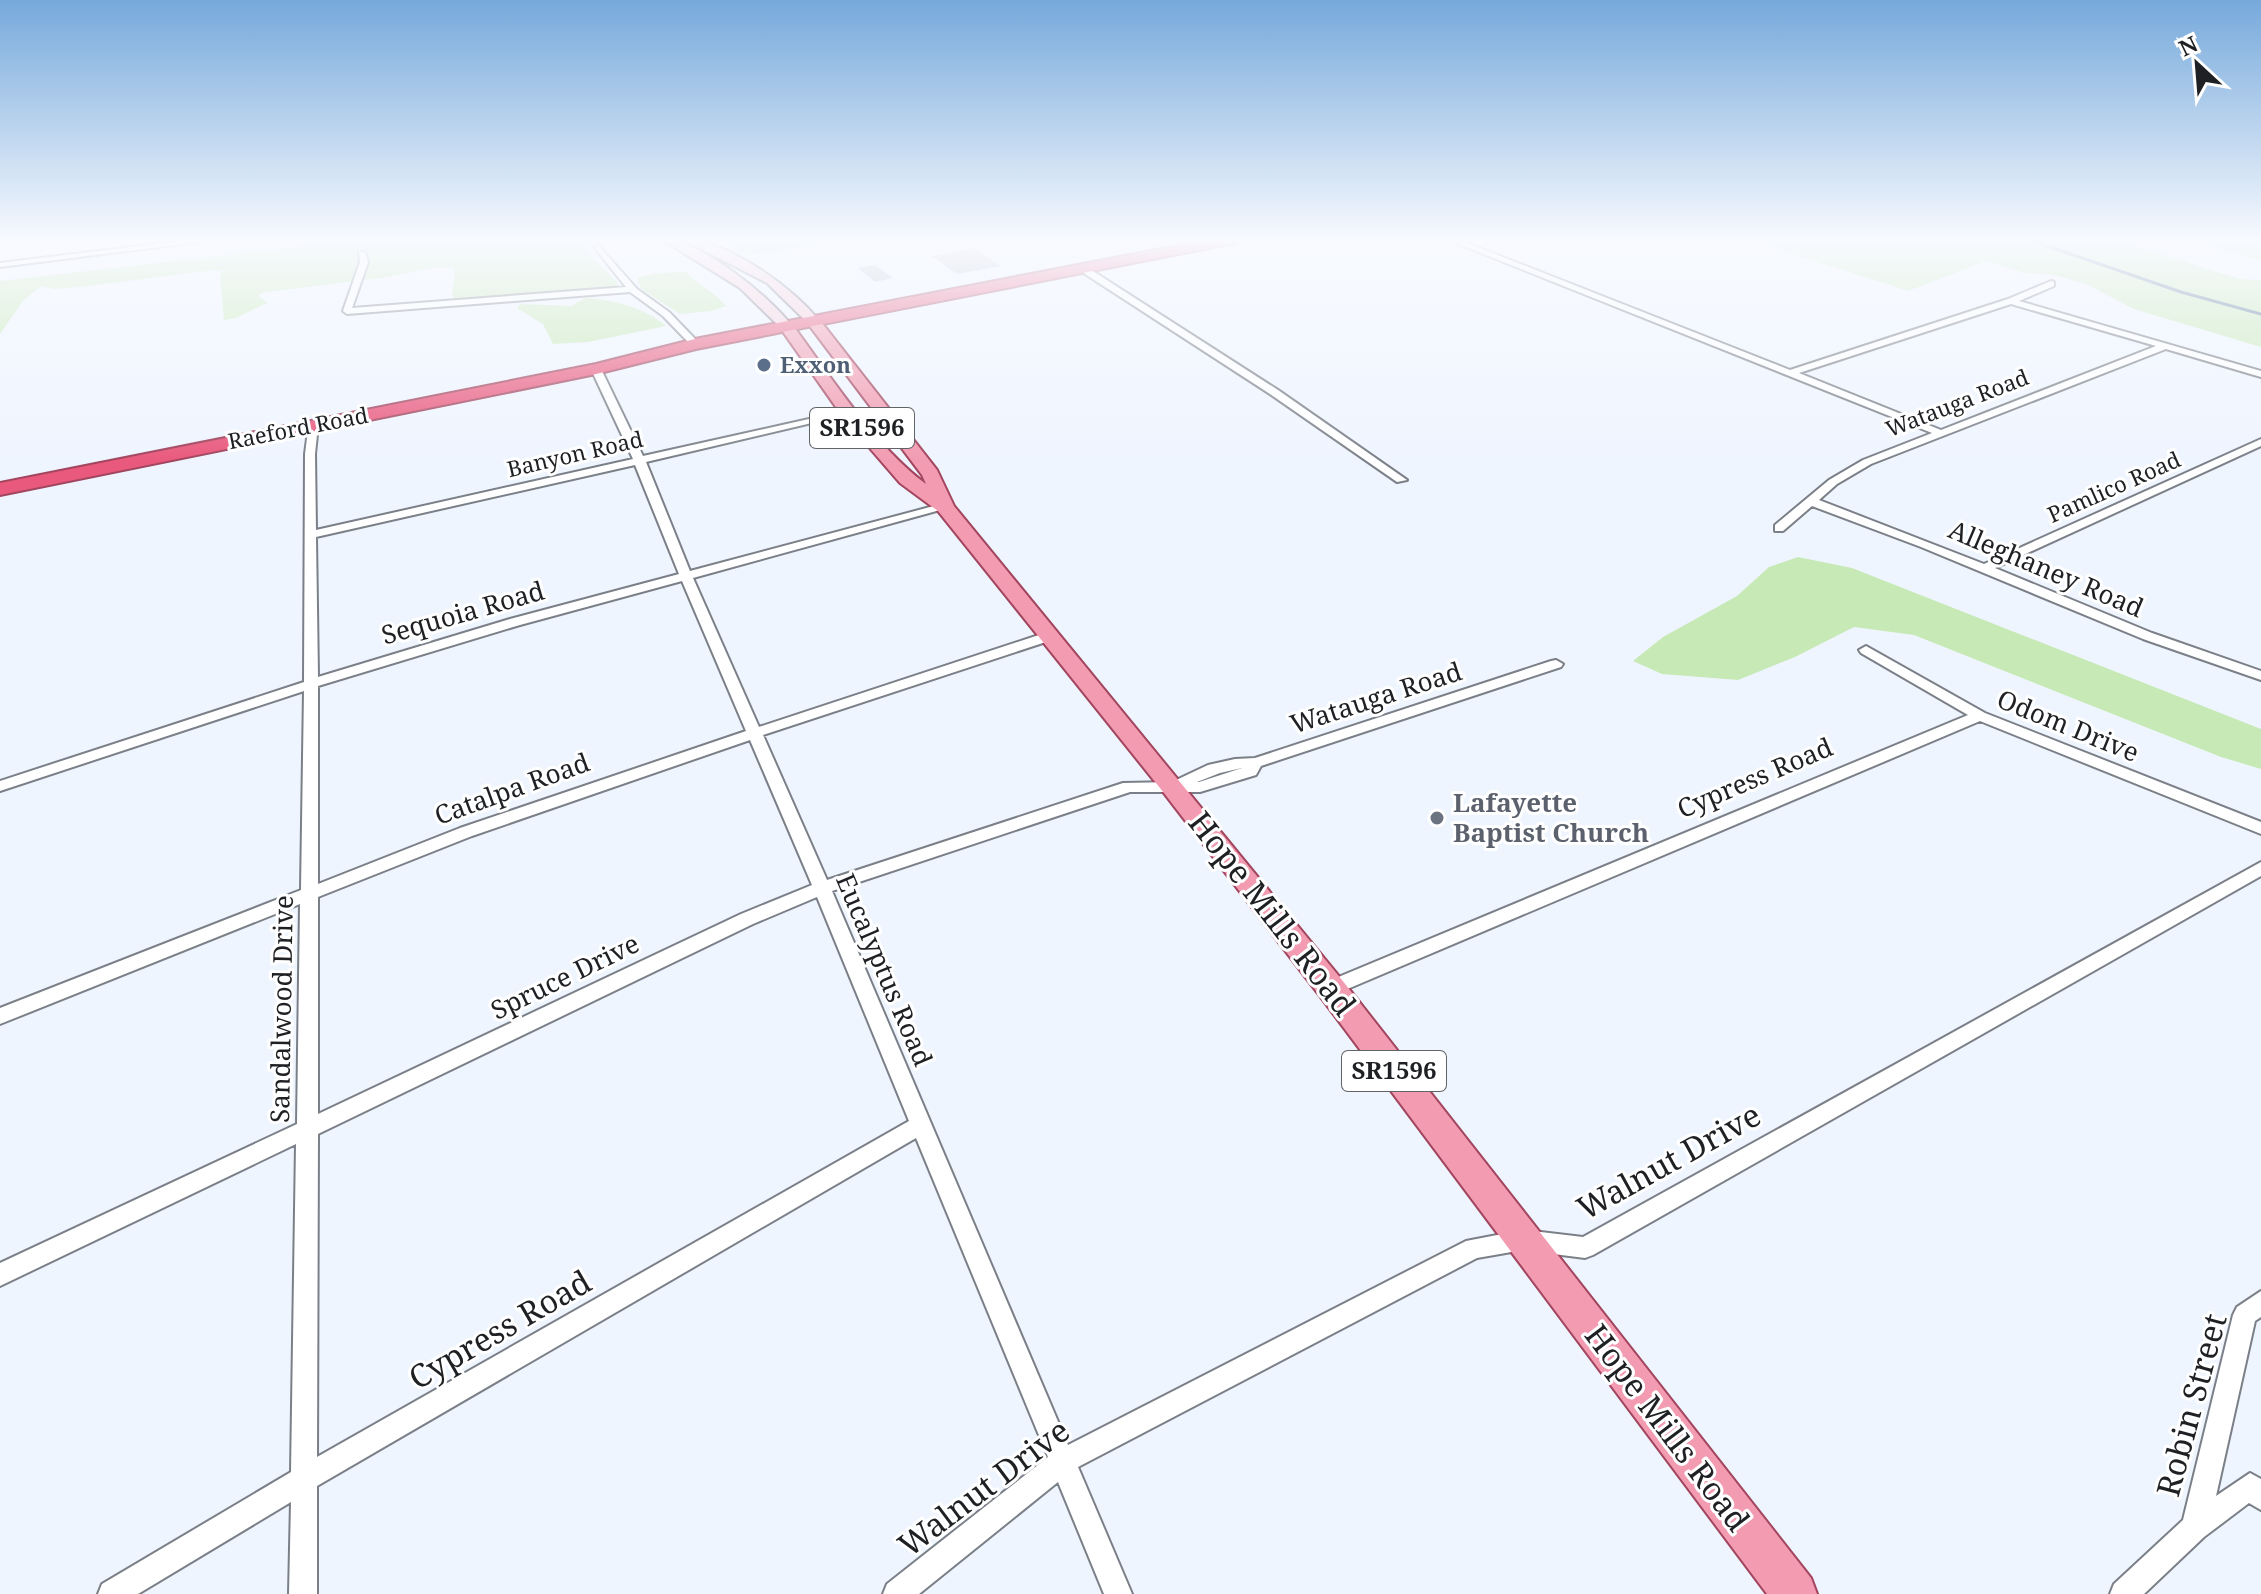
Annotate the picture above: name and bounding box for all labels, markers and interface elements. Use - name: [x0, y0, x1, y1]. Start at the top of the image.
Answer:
- north arrow: [2157, 24, 2237, 104]
- text: N: [2173, 28, 2202, 62]
- place label: Exxon: [780, 349, 851, 379]
- marker: Exxon: [755, 356, 773, 374]
- street label: Watauga Road: [1881, 361, 2033, 443]
- street label: Raeford Road: [225, 399, 371, 455]
- road number: SR1596: [810, 408, 914, 448]
- street label: Banyon Road: [504, 423, 646, 483]
- street label: Pamlico Road: [2042, 443, 2185, 529]
- street label: Alleghaney Road: [1943, 511, 2149, 625]
- street label: Sequoia Road: [377, 572, 548, 652]
- street label: Watauga Road: [1285, 652, 1466, 742]
- street label: Odom Drive: [1992, 680, 2145, 770]
- street label: Cypress Road: [1671, 728, 1838, 826]
- street label: Catalpa Road: [429, 743, 594, 833]
- place label: Lafayette Baptist Church: [1453, 784, 1649, 850]
- street label: Hope Mills Road: [1180, 802, 1367, 1025]
- marker: Lafayette Baptist Church: [1428, 809, 1446, 827]
- street label: Eucalyptus Road: [828, 868, 942, 1071]
- street label: Sandalwood Drive: [261, 895, 301, 1123]
- street label: Spruce Drive: [484, 925, 645, 1028]
- road number: SR1596: [1342, 1051, 1446, 1091]
- street label: Walnut Drive: [1569, 1092, 1768, 1229]
- street label: Cypress Road: [400, 1259, 599, 1398]
- street label: Robin Street: [2146, 1308, 2236, 1501]
- street label: Hope Mills Road: [1576, 1315, 1760, 1540]
- street label: Walnut Drive: [889, 1408, 1077, 1565]

